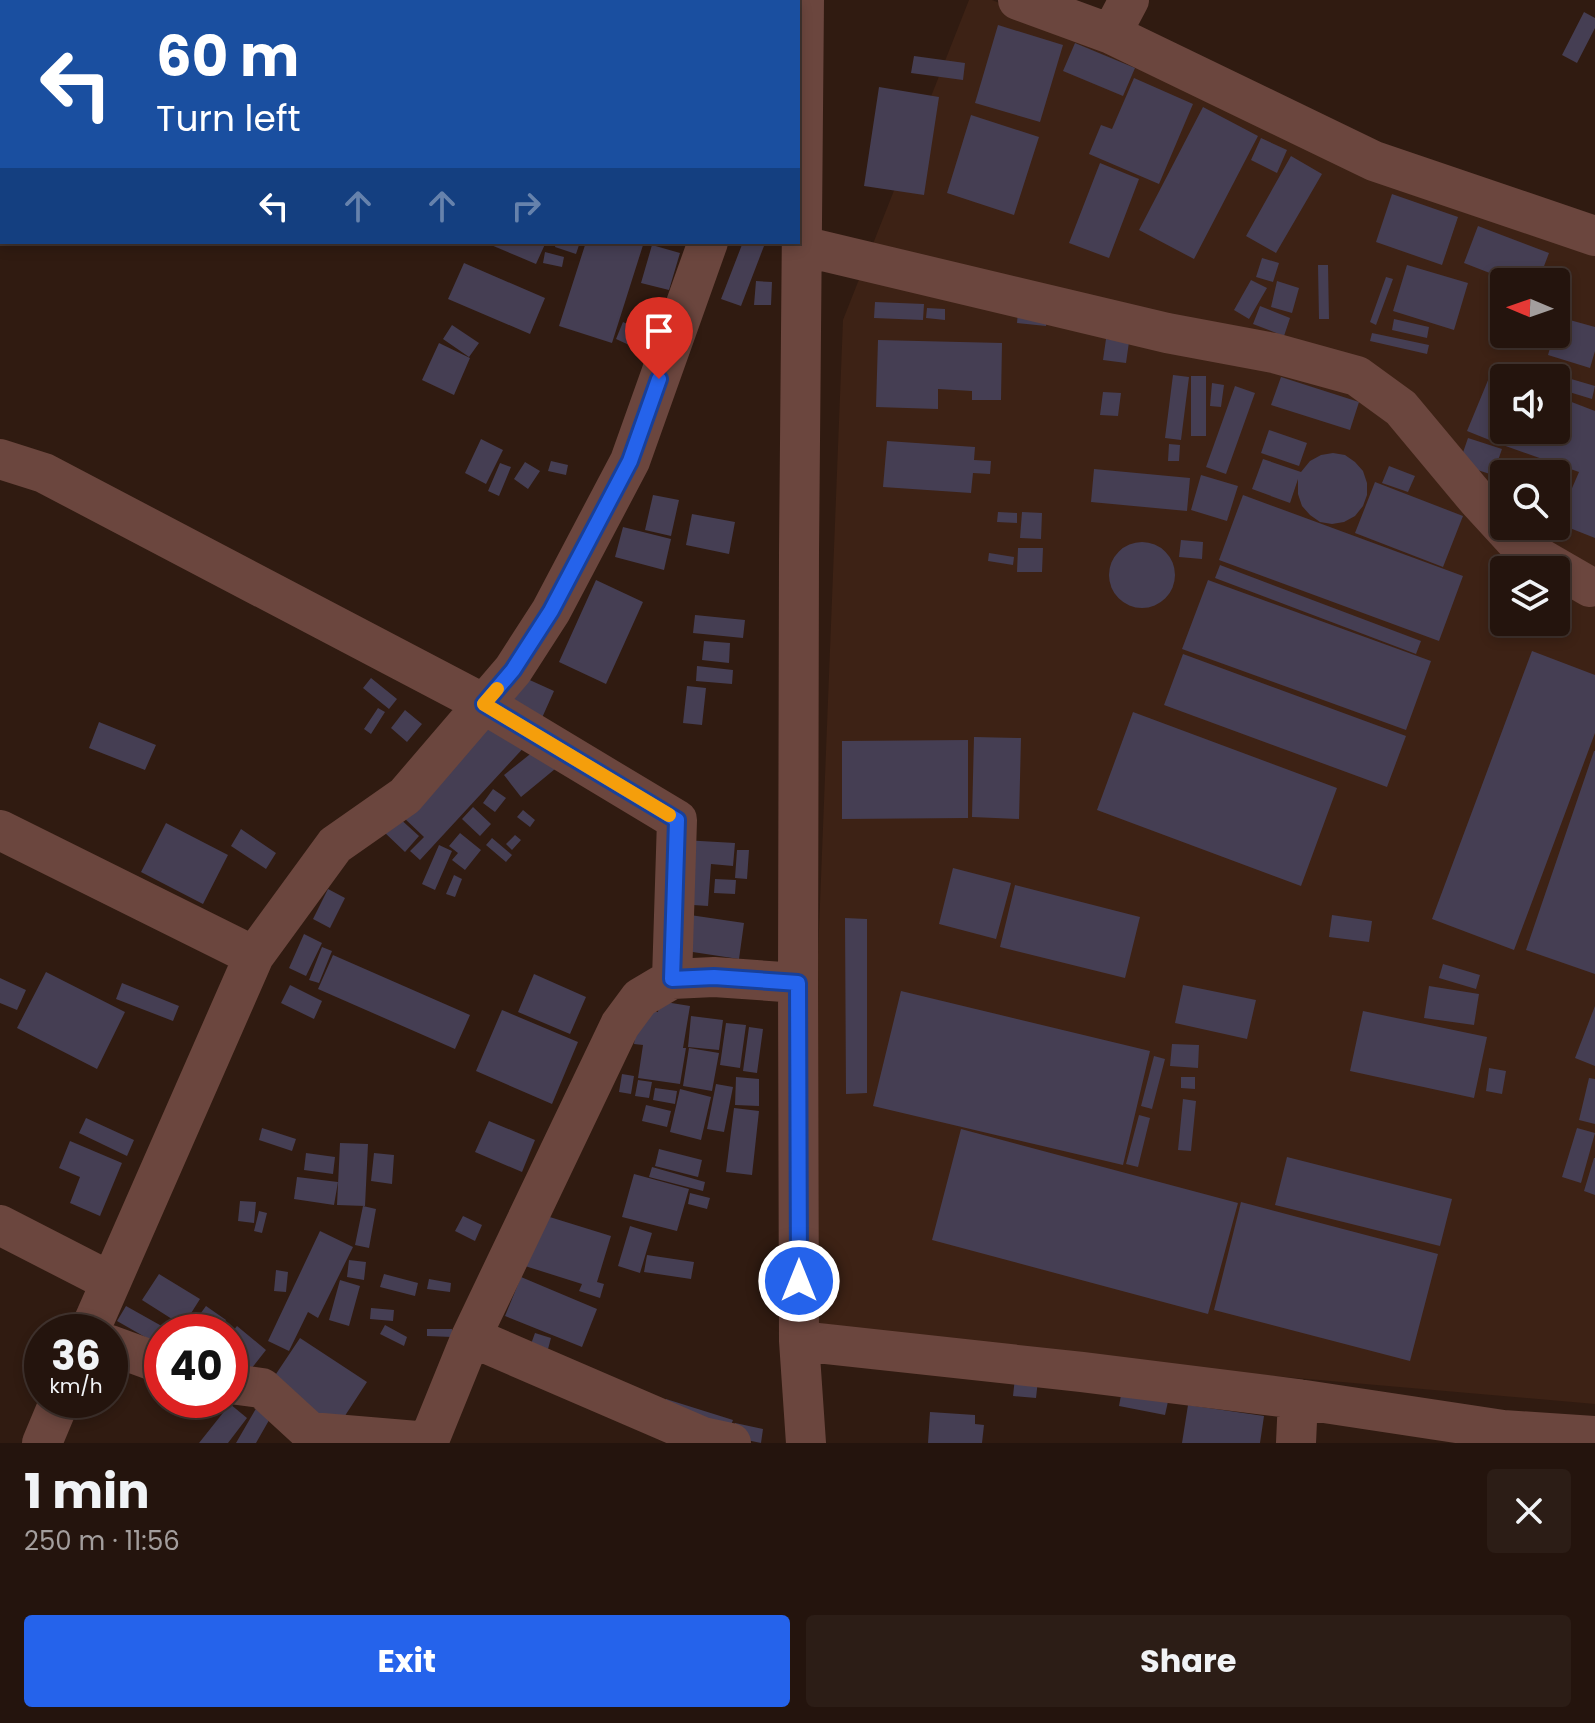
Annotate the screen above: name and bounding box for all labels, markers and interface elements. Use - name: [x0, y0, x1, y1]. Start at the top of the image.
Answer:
- text: 60 m: [156, 17, 299, 96]
- icon: left: [24, 32, 128, 136]
- text: Turn left: [156, 93, 301, 144]
- icon: left: [252, 184, 296, 228]
- icon: ahead: [336, 184, 380, 228]
- icon: ahead: [420, 184, 464, 228]
- icon: right: [504, 184, 548, 228]
- north arrow: [1490, 268, 1570, 348]
- map controls: [1490, 268, 1570, 636]
- pin: [625, 297, 693, 379]
- icon: arrive: [637, 309, 681, 353]
- button: sound: [1490, 364, 1570, 444]
- button: search: [1490, 460, 1570, 540]
- button: layers: [1490, 556, 1570, 636]
- position arrow: [757, 1239, 841, 1323]
- speed limit sign: 40: [144, 1314, 248, 1418]
- text: 36: [51, 1328, 101, 1384]
- text: km/h: [49, 1372, 103, 1400]
- text: 1 min: [24, 1458, 150, 1525]
- button: close: [1487, 1469, 1571, 1553]
- text: 250 m · 11:56: [24, 1523, 180, 1559]
- button: Exit: [24, 1615, 790, 1707]
- button: Share: [806, 1615, 1571, 1707]

